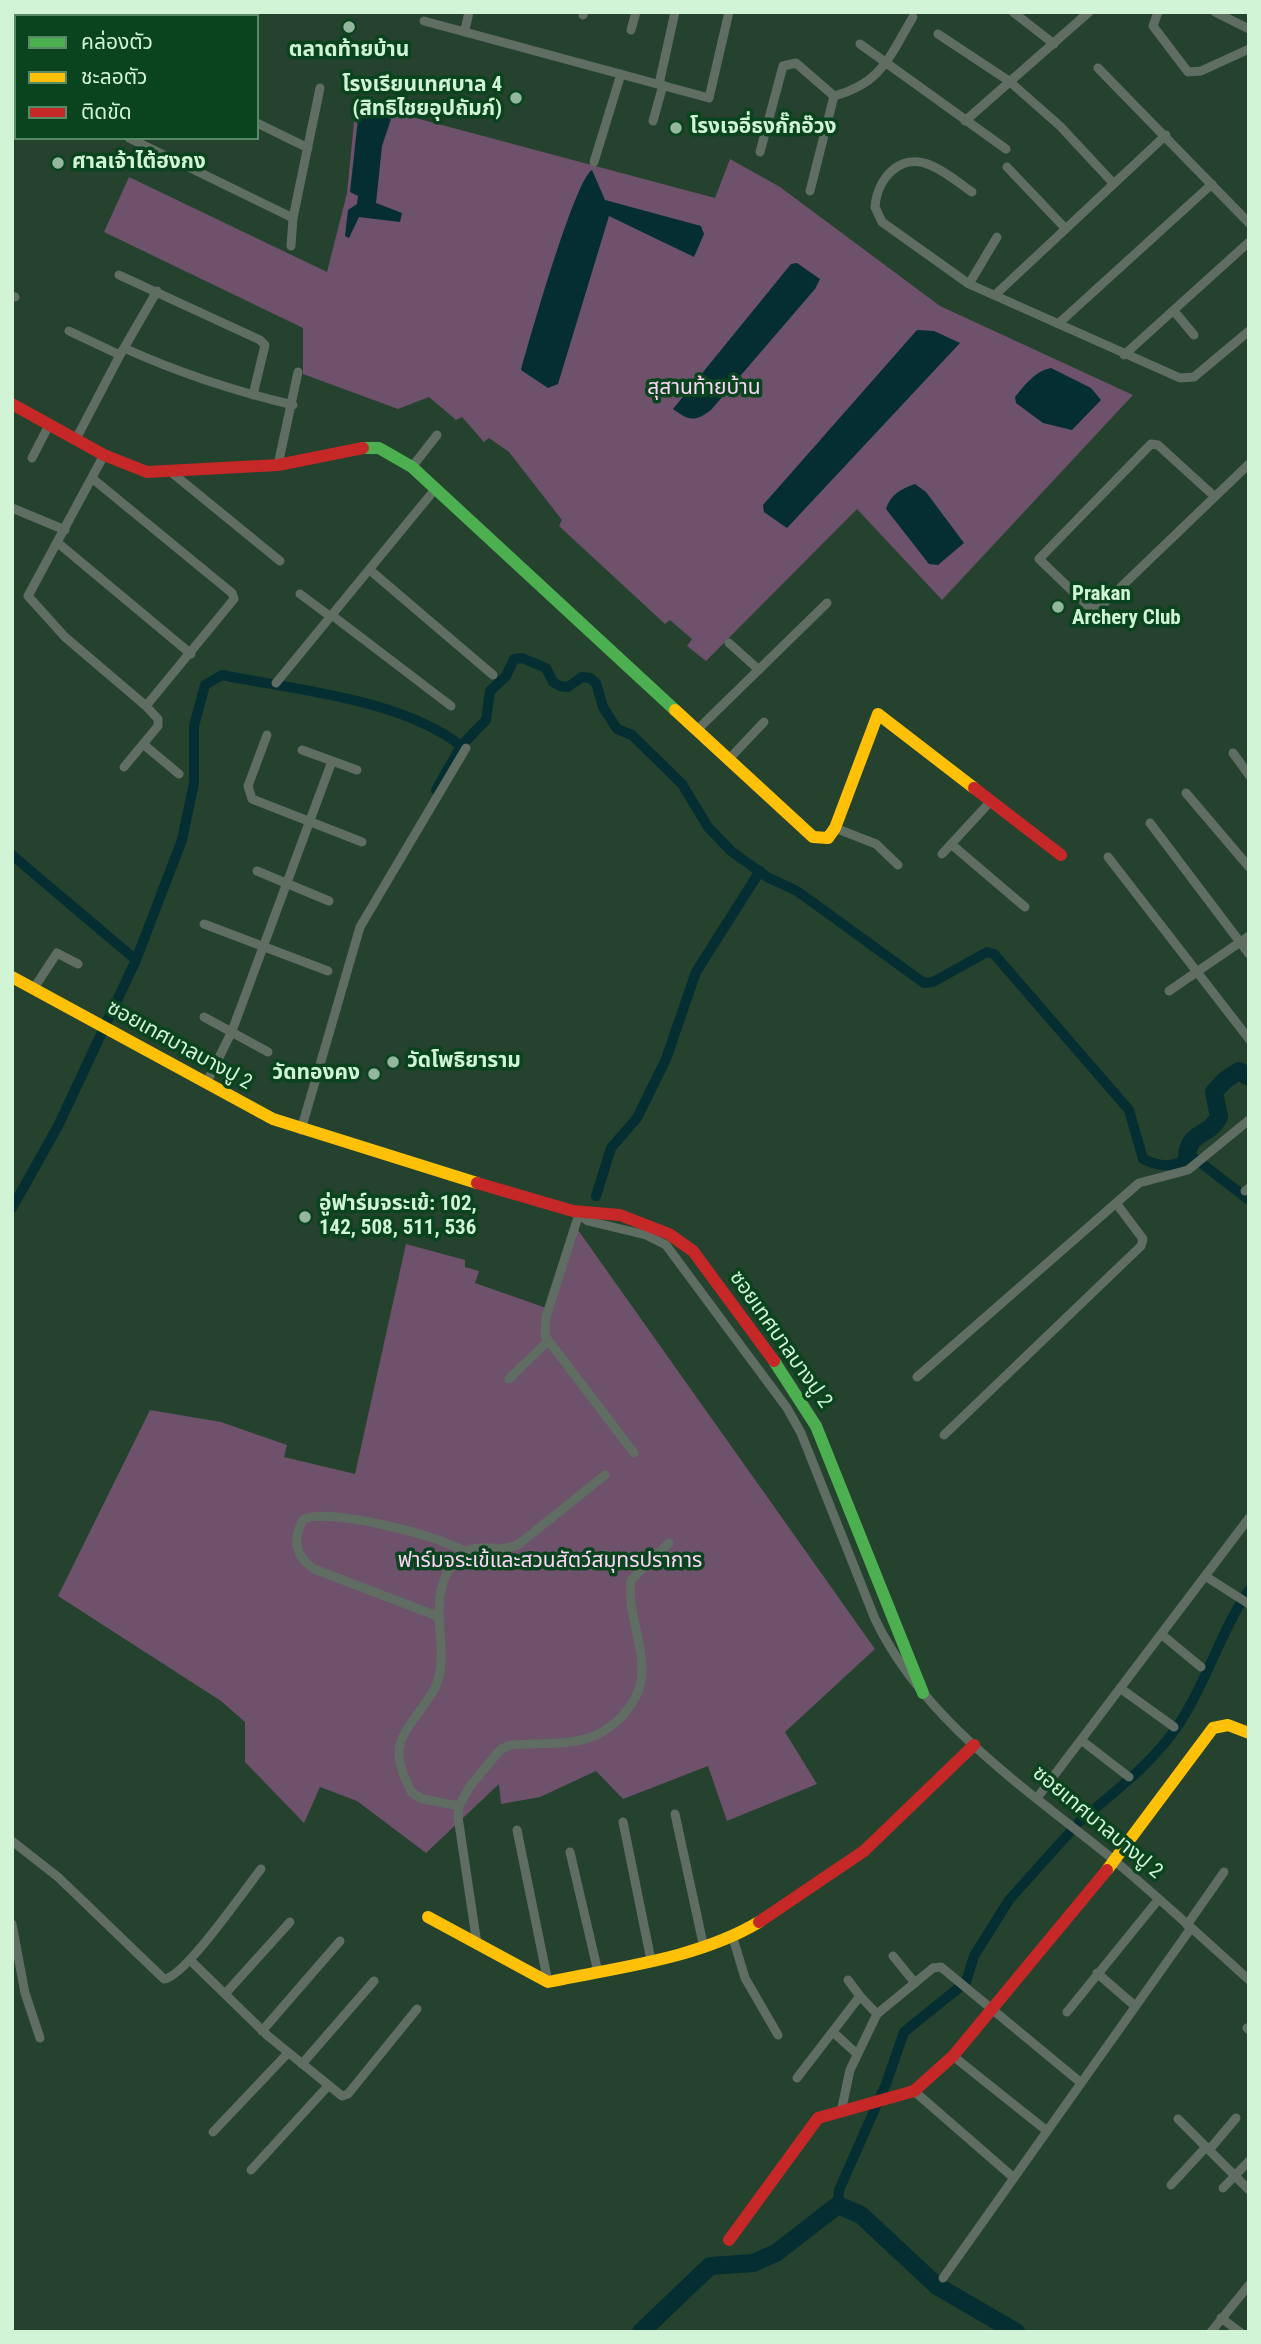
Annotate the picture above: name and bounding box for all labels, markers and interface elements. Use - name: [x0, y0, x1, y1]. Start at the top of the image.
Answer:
- legend: [14, 14, 259, 140]
- marker: ตลาดท้ายบ้าน: [341, 19, 357, 35]
- text: คล่องตัว: [81, 30, 153, 54]
- place label: ตลาดท้ายบ้าน: [289, 38, 409, 64]
- text: ชะลอตัว: [81, 65, 147, 89]
- place label: โรงเรียนเทศบาล 4 (สิทธิไชยอุปถัมภ์): [342, 73, 502, 123]
- marker: โรงเรียนเทศบาล 4 (สิทธิไชยอุปถัมภ์): [508, 90, 524, 106]
- text: ติดขัด: [81, 100, 132, 124]
- place label: โรงเจอี่ธงกั๊กอ๊วง: [690, 115, 836, 141]
- marker: โรงเจอี่ธงกั๊กอ๊วง: [668, 120, 684, 136]
- place label: ศาลเจ้าไต้ฮงกง: [72, 150, 206, 176]
- marker: ศาลเจ้าไต้ฮงกง: [50, 155, 66, 171]
- park label: สุสานท้ายบ้าน: [647, 376, 761, 402]
- place label: Prakan Archery Club: [1072, 582, 1181, 632]
- marker: Prakan Archery Club: [1050, 599, 1066, 615]
- street label: ซอยเทศบาลบางปู 2: [102, 996, 256, 1096]
- place label: วัดโพธิยาราม: [407, 1049, 521, 1075]
- marker: วัดโพธิยาราม: [385, 1054, 401, 1070]
- place label: วัดทองคง: [272, 1061, 360, 1087]
- marker: วัดทองคง: [366, 1066, 382, 1082]
- place label: อู่ฟาร์มจระเข้: 102, 142, 508, 511, 536: [319, 1192, 477, 1242]
- marker: อู่ฟาร์มจระเข้: 102, 142, 508, 511, 536: [297, 1209, 313, 1225]
- street label: ซอยเทศบาลบางปู 2: [723, 1266, 837, 1414]
- park label: ฟาร์มจระเข้และสวนสัตว์สมุทรปราการ: [398, 1549, 702, 1575]
- street label: ซอยเทศบาลบางปู 2: [1027, 1761, 1167, 1885]

